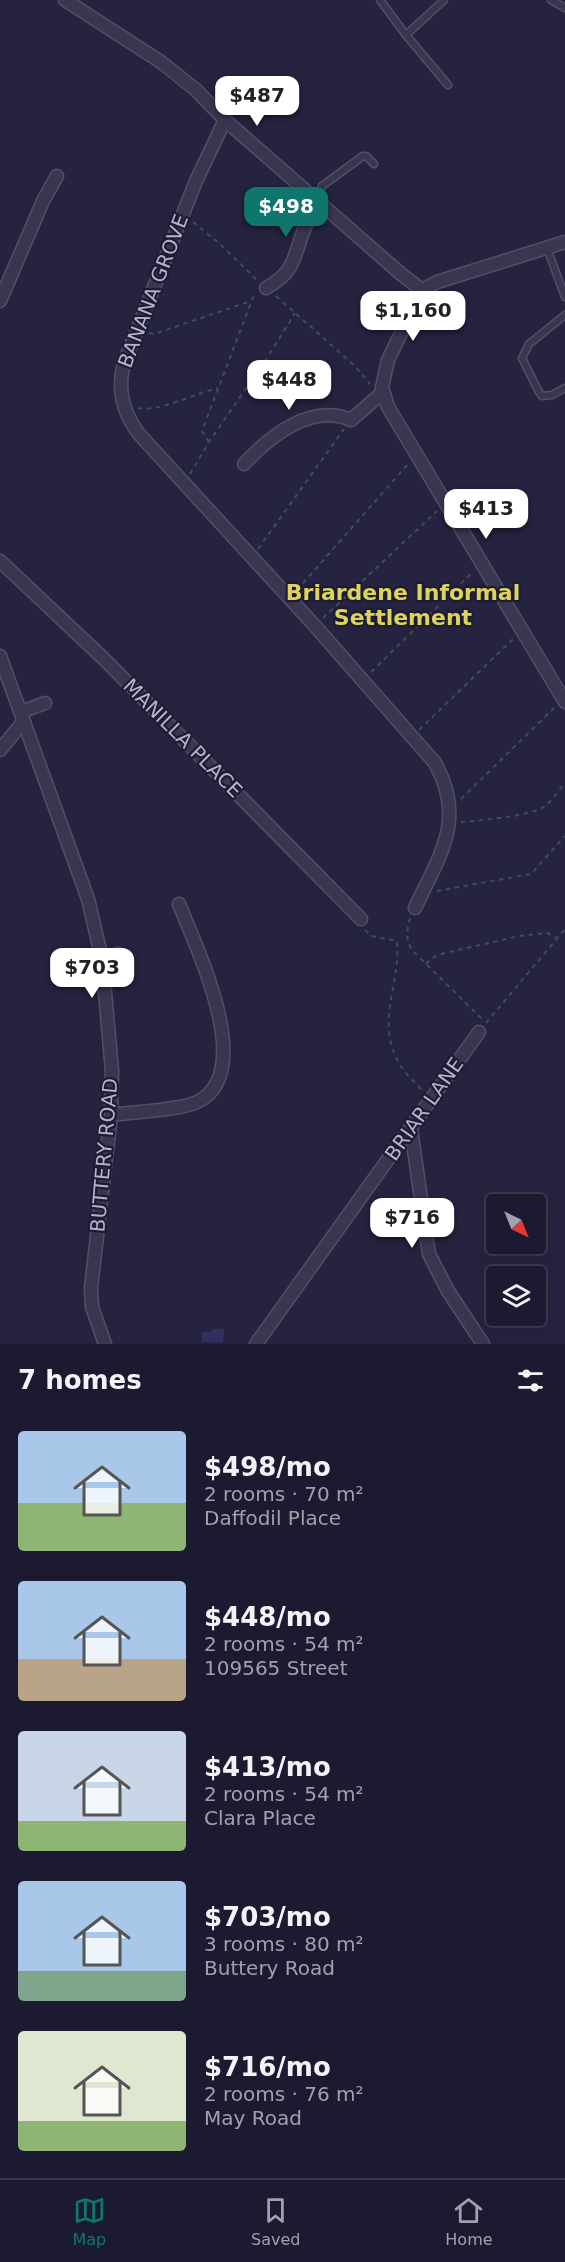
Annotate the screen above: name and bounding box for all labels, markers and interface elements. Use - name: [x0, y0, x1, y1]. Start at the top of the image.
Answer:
- pin: $487: [221, 76, 293, 127]
- text: $487: [229, 83, 285, 107]
- pin: $498: [250, 187, 322, 238]
- text: $498: [258, 194, 314, 218]
- street label: BANANA GROVE: [113, 211, 193, 371]
- pin: $1,160: [364, 291, 462, 342]
- text: $1,160: [374, 298, 452, 322]
- pin: $448: [253, 360, 325, 411]
- text: $448: [261, 367, 317, 391]
- pin: $413: [450, 489, 522, 540]
- text: $413: [458, 496, 514, 520]
- district label: Briardene Informal Settlement: [286, 580, 520, 630]
- street label: MANILLA PLACE: [119, 674, 247, 802]
- pin: $703: [56, 948, 128, 999]
- text: $703: [64, 955, 120, 979]
- street label: BRIAR LANE: [380, 1053, 468, 1165]
- street label: BUTTERY ROAD: [85, 1077, 123, 1233]
- north arrow: [486, 1194, 546, 1254]
- map controls: [486, 1194, 546, 1326]
- pin: $716: [376, 1198, 448, 1249]
- text: $716: [384, 1205, 440, 1229]
- button: layers: [486, 1266, 546, 1326]
- icon: filters: [514, 1364, 547, 1397]
- text: 7 homes: [18, 1365, 142, 1395]
- text: $498/mo: [204, 1452, 331, 1482]
- icon: home: [66, 1455, 138, 1527]
- text: 2 rooms · 70 m²: [204, 1482, 364, 1506]
- text: Daffodil Place: [204, 1506, 341, 1530]
- text: $448/mo: [204, 1602, 331, 1632]
- icon: home: [66, 1605, 138, 1677]
- text: 2 rooms · 54 m²: [204, 1632, 364, 1656]
- text: 109565 Street: [204, 1656, 347, 1680]
- text: $413/mo: [204, 1752, 331, 1782]
- icon: home: [66, 1755, 138, 1827]
- text: 2 rooms · 54 m²: [204, 1782, 364, 1806]
- text: Clara Place: [204, 1806, 316, 1830]
- text: $703/mo: [204, 1902, 331, 1932]
- icon: home: [66, 1905, 138, 1977]
- text: 3 rooms · 80 m²: [204, 1932, 364, 1956]
- text: Buttery Road: [204, 1956, 335, 1980]
- text: $716/mo: [204, 2052, 331, 2082]
- icon: home: [66, 2055, 138, 2127]
- text: 2 rooms · 76 m²: [204, 2082, 364, 2106]
- text: May Road: [204, 2106, 302, 2130]
- tab: Map: [72, 2194, 106, 2249]
- tab: Saved: [251, 2194, 300, 2249]
- tab: Home: [445, 2194, 493, 2249]

